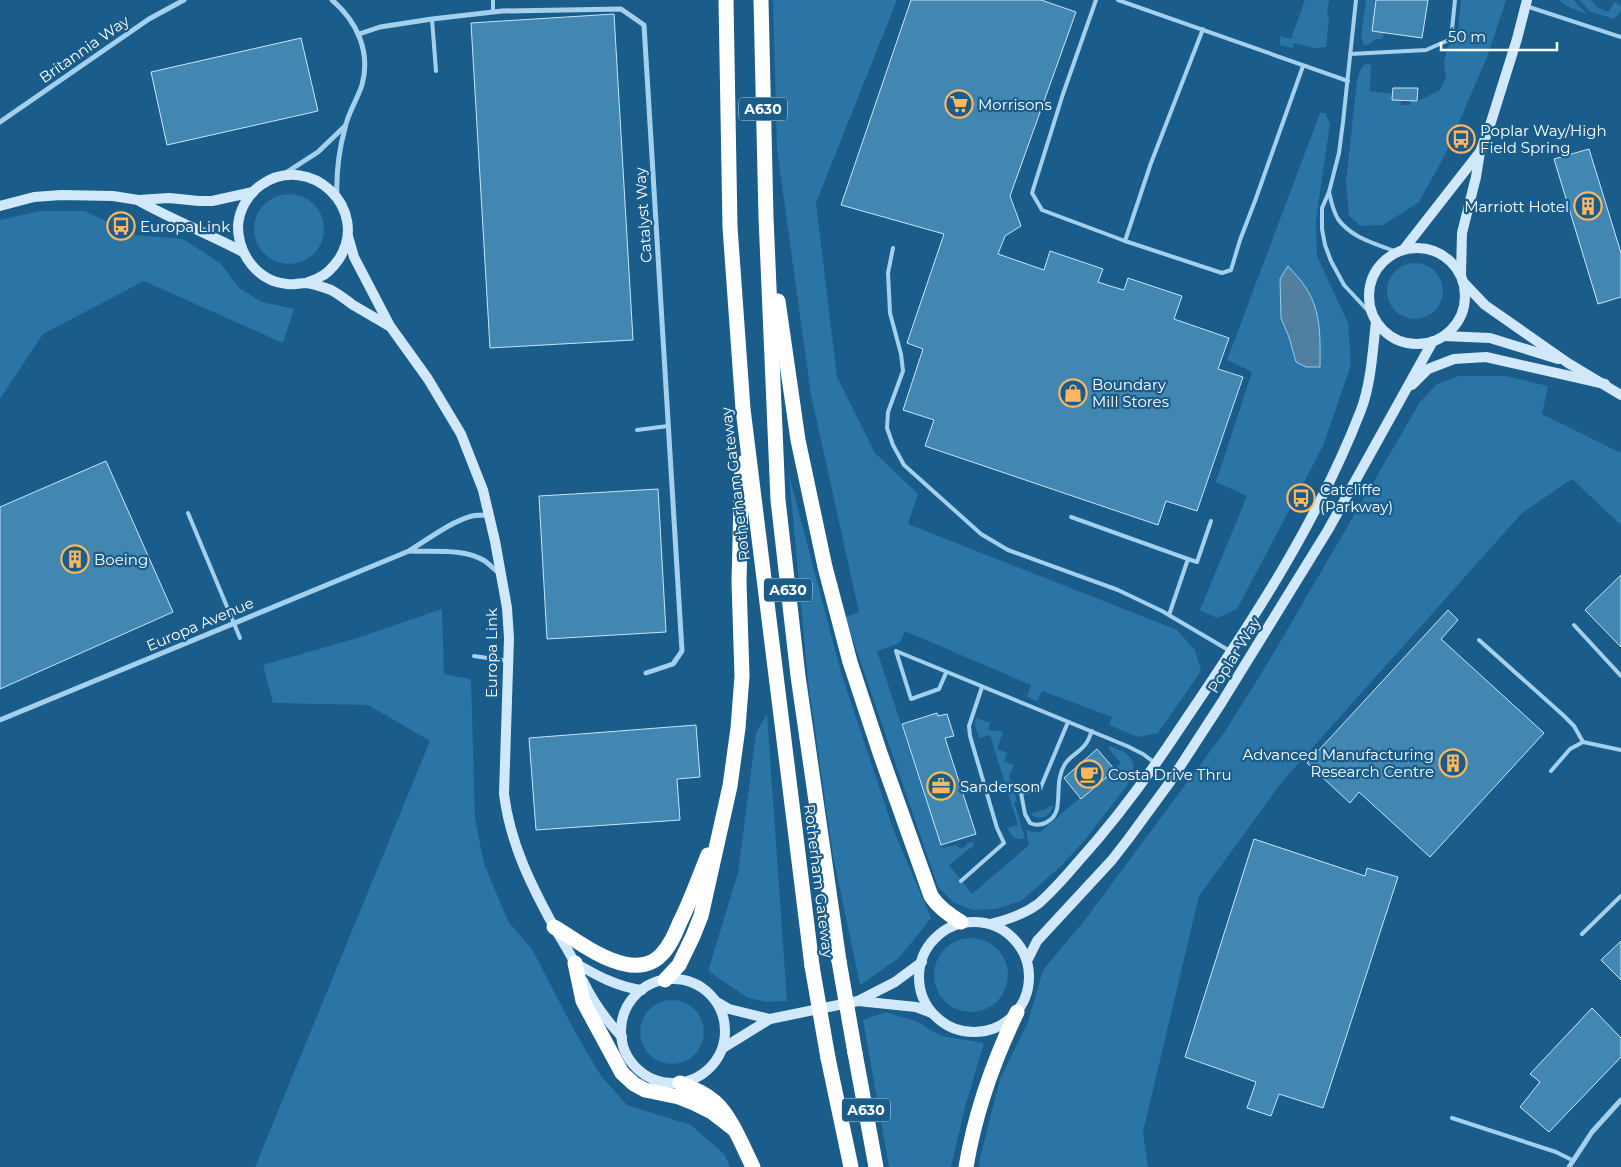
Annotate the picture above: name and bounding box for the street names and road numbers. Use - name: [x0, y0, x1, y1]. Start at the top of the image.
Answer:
- street label: Britannia Way: [35, 11, 133, 87]
- road number: A630: [739, 98, 787, 120]
- street label: Catalyst Way: [630, 166, 656, 263]
- street label: Rotherham Gateway: [716, 405, 754, 562]
- road number: A630: [764, 578, 812, 602]
- street label: Europa Avenue: [143, 593, 257, 655]
- street label: Europa Link: [482, 608, 501, 698]
- street label: Poplar Way: [1203, 613, 1265, 696]
- street label: Rotherham Gateway: [800, 803, 838, 960]
- road number: A630: [842, 1098, 890, 1122]

